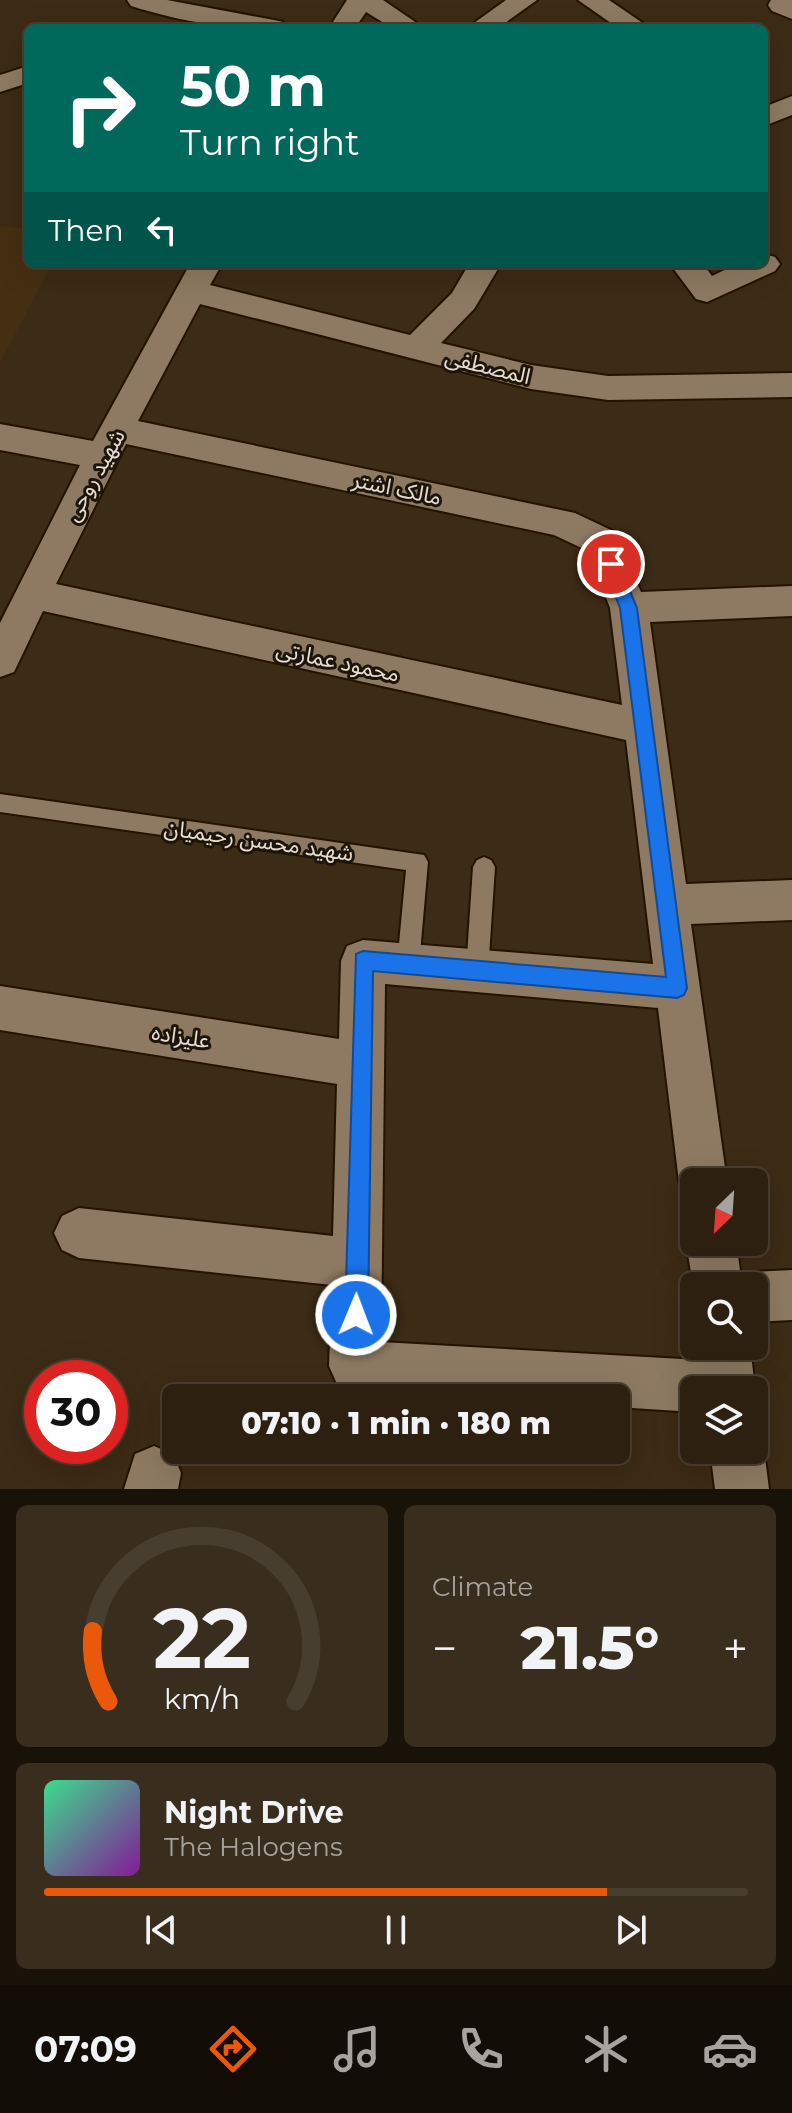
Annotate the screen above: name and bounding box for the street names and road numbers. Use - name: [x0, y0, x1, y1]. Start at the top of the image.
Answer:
- street label: المصطفی: [442, 343, 533, 390]
- street label: شهید روحی: [58, 424, 131, 526]
- street label: مالک اشتر: [349, 466, 444, 511]
- street label: محمود عمارتی: [274, 635, 402, 688]
- street label: شهید محسن رحیمیان: [163, 814, 355, 867]
- street label: علیزاده: [150, 1019, 212, 1054]

